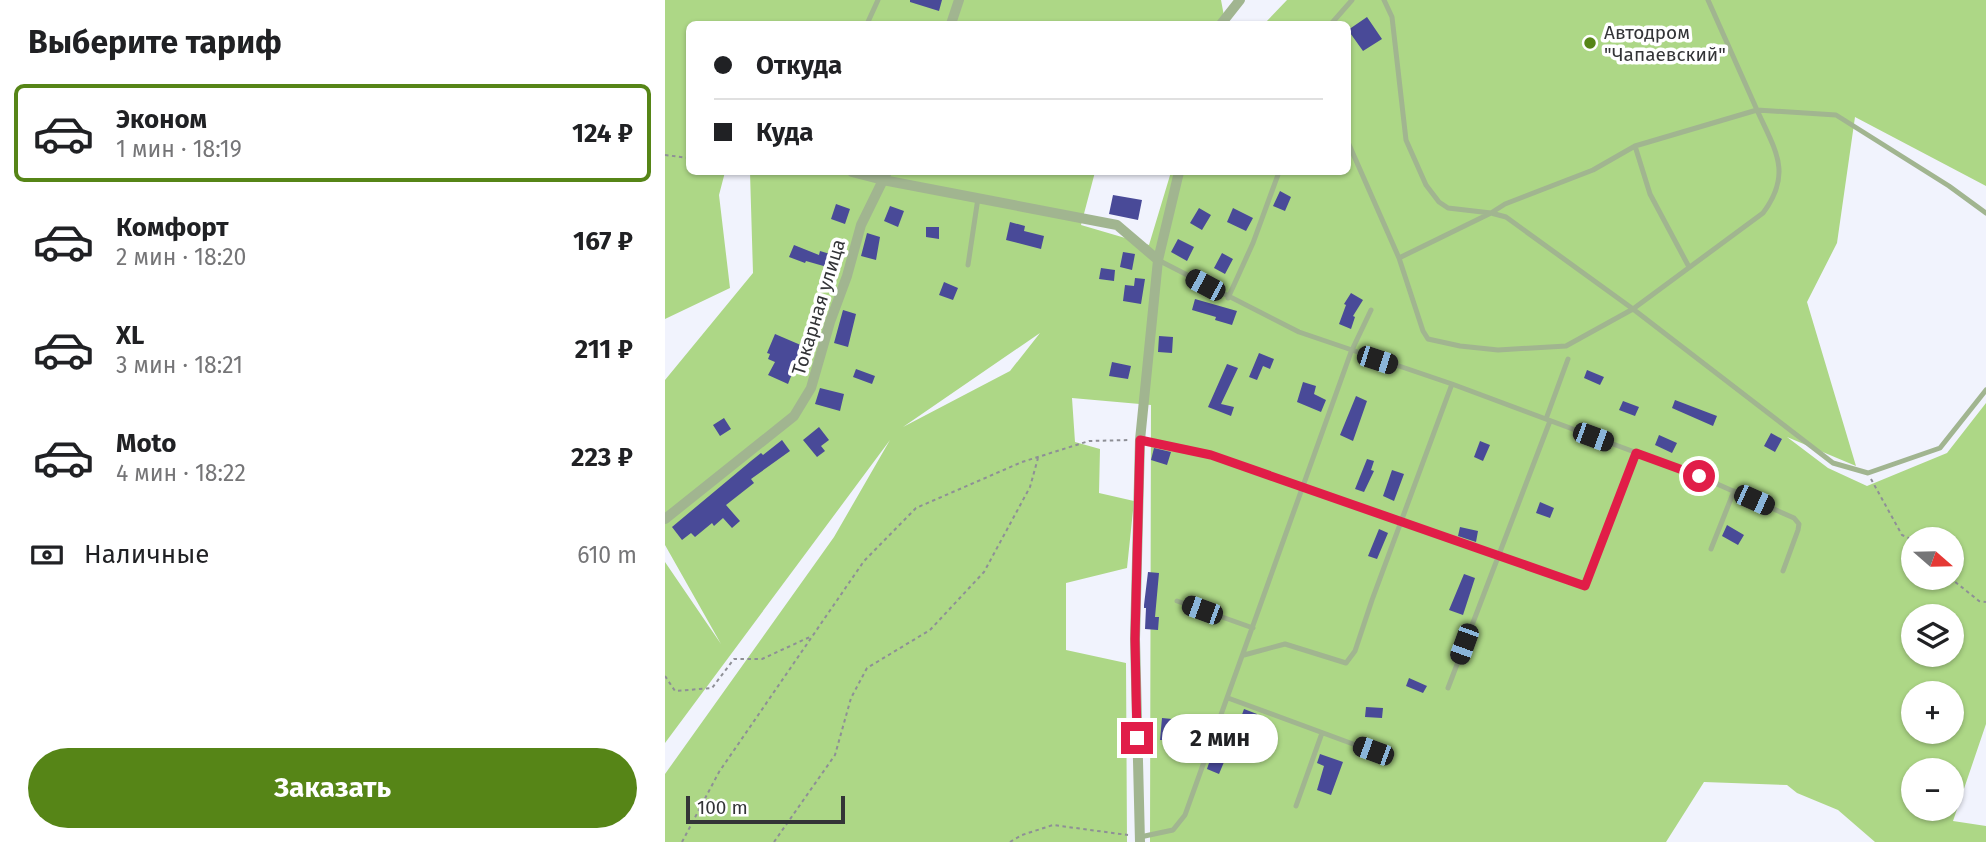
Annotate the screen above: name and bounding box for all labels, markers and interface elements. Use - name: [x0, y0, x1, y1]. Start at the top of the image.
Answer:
- place label: Автодром "Чапаевский": [1604, 21, 1726, 66]
- text: Выберите тариф: [28, 23, 282, 61]
- marker: Автодром "Чапаевский": [1582, 35, 1598, 51]
- text: Откуда: [756, 50, 842, 81]
- icon: car: [32, 102, 95, 165]
- text: Эконом: [116, 104, 207, 135]
- text: Куда: [756, 117, 814, 148]
- text: 124 ₽: [572, 118, 633, 149]
- text: 1 мин · 18:19: [116, 135, 242, 163]
- icon: car: [32, 210, 95, 273]
- text: Комфорт: [116, 212, 229, 243]
- text: 167 ₽: [573, 226, 633, 257]
- street label: Токарная улица: [787, 236, 850, 378]
- text: 2 мин · 18:20: [116, 243, 246, 271]
- car: [1182, 266, 1229, 304]
- icon: car: [32, 318, 95, 381]
- text: XL: [116, 320, 144, 351]
- text: 211 ₽: [575, 334, 633, 365]
- car: [1354, 344, 1401, 376]
- text: 3 мин · 18:21: [116, 351, 243, 379]
- car: [1570, 420, 1617, 454]
- icon: car: [32, 426, 95, 489]
- text: Moto: [116, 428, 176, 459]
- text: 223 ₽: [571, 442, 633, 473]
- text: 4 мин · 18:22: [116, 459, 246, 487]
- route start: [1683, 460, 1715, 492]
- car: [1731, 482, 1778, 518]
- north arrow: [1901, 527, 1963, 590]
- map controls: [1901, 527, 1964, 821]
- icon: cash: [28, 536, 66, 574]
- text: Наличные: [84, 539, 209, 570]
- text: 610 m: [577, 541, 637, 569]
- car: [1179, 593, 1226, 627]
- button: layers: [1901, 604, 1964, 667]
- car: [1447, 621, 1482, 667]
- button: +: [1901, 681, 1964, 744]
- callout: 2 мин: [1161, 714, 1277, 762]
- route end: [1121, 722, 1153, 754]
- text: 2 мин: [1190, 724, 1250, 752]
- car: [1350, 734, 1397, 768]
- button: Заказать: [28, 748, 637, 828]
- button: −: [1901, 758, 1964, 821]
- scale bar: [686, 793, 845, 825]
- text: 100 m: [697, 796, 748, 819]

